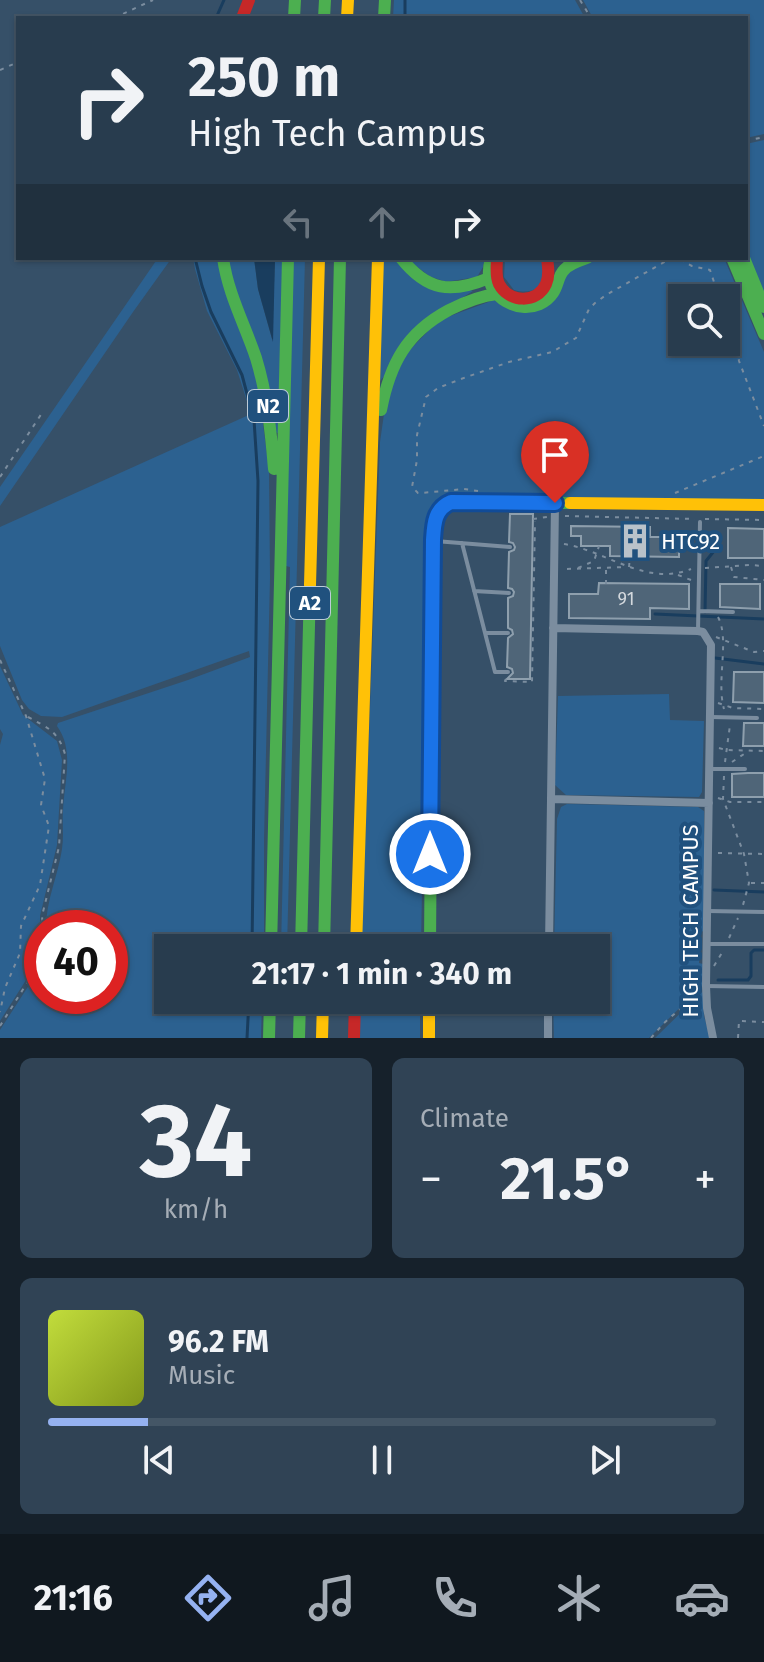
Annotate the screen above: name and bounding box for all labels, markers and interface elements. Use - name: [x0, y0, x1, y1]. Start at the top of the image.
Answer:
- text: 250 m: [188, 44, 340, 111]
- icon: right: [56, 48, 160, 152]
- text: High Tech Campus: [188, 112, 485, 156]
- icon: left: [276, 200, 320, 244]
- icon: ahead: [360, 200, 404, 244]
- icon: right: [444, 200, 488, 244]
- map controls: [668, 284, 740, 356]
- button: search: [668, 284, 740, 356]
- road number: N2: [248, 390, 288, 422]
- pin: [521, 421, 589, 503]
- icon: arrive: [533, 433, 577, 477]
- building icon: HTC92: [616, 522, 654, 560]
- place label: HTC92: [661, 528, 720, 555]
- road number: A2: [290, 587, 330, 619]
- house number: 91: [618, 588, 634, 610]
- position arrow: [388, 812, 472, 896]
- street label: HIGH TECH CAMPUS: [677, 824, 704, 1018]
- speed limit sign: 40: [24, 910, 128, 1014]
- text: 21:17 · 1 min · 340 m: [252, 956, 512, 992]
- text: 34: [140, 1079, 252, 1204]
- text: Climate: [420, 1103, 509, 1134]
- text: 21.5°: [500, 1143, 636, 1215]
- text: −: [420, 1153, 442, 1206]
- text: +: [694, 1153, 716, 1206]
- text: km/h: [164, 1194, 228, 1225]
- text: 96.2 FM: [168, 1324, 269, 1360]
- text: Music: [168, 1360, 235, 1391]
- icon: previous: [137, 1438, 181, 1482]
- icon: pause: [360, 1438, 404, 1482]
- icon: next: [583, 1438, 627, 1482]
- icon: directions: [180, 1570, 236, 1626]
- icon: music: [304, 1570, 360, 1626]
- icon: phone: [427, 1570, 483, 1626]
- icon: climate: [551, 1570, 607, 1626]
- icon: car: [674, 1570, 730, 1626]
- text: 21:16: [34, 1576, 113, 1620]

